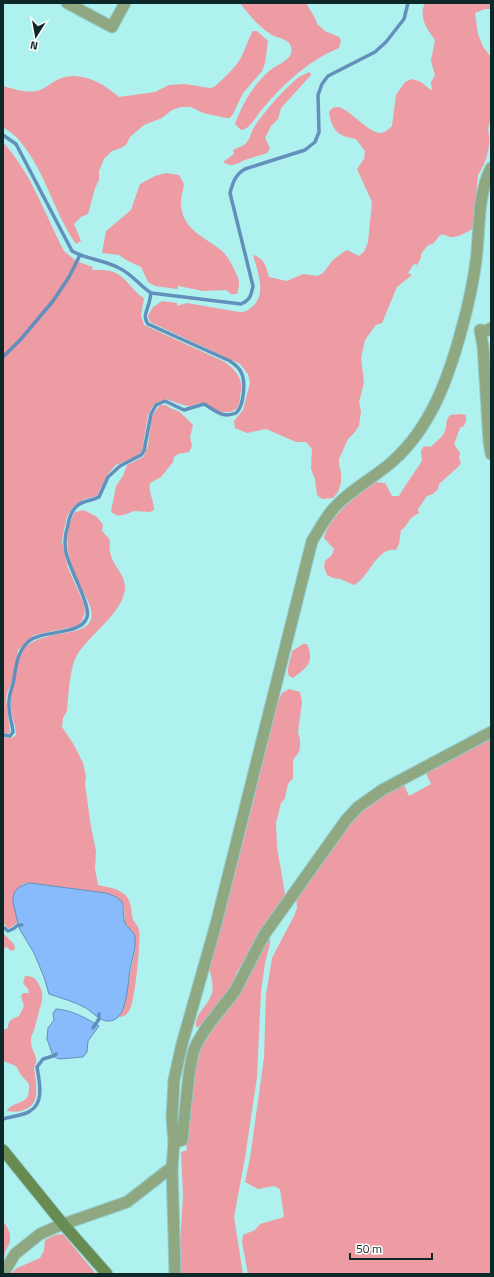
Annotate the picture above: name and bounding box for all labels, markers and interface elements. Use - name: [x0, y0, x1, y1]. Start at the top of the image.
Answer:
- north arrow: [16, 16, 56, 56]
- text: N: [29, 37, 39, 54]
- scale bar: [350, 1235, 432, 1261]
- text: 50 m: [356, 1239, 382, 1258]

